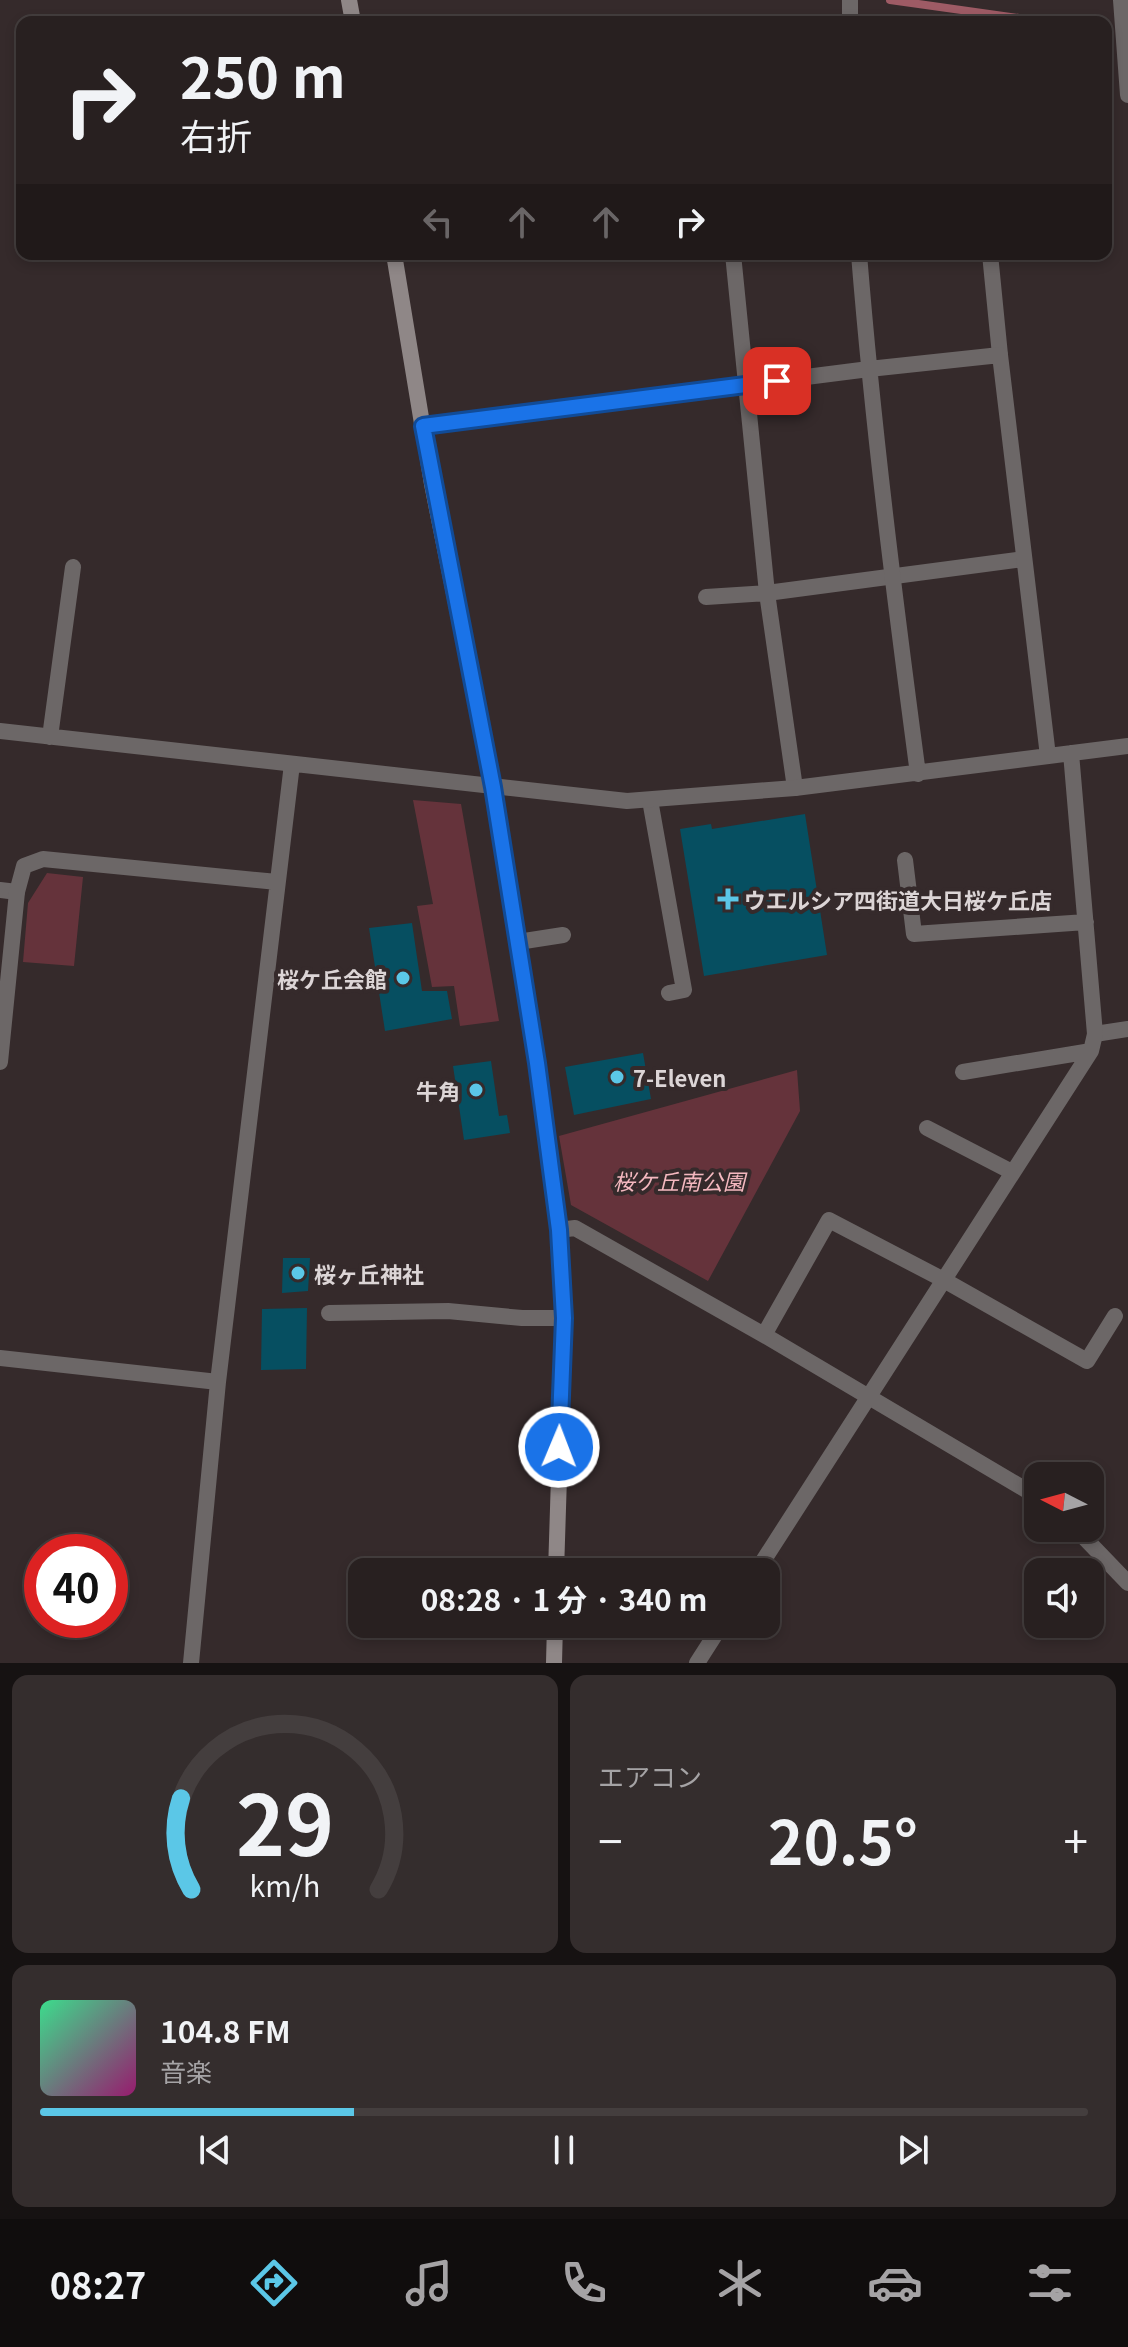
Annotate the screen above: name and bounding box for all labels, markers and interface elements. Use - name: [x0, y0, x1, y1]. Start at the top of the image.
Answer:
- text: 250 m: [180, 33, 346, 114]
- icon: right: [48, 48, 152, 152]
- text: 右折: [180, 108, 252, 160]
- icon: left: [416, 200, 460, 244]
- icon: ahead: [500, 200, 544, 244]
- icon: ahead: [584, 200, 628, 244]
- icon: right: [668, 200, 712, 244]
- pin: [743, 347, 811, 415]
- icon: arrive: [755, 359, 799, 403]
- place label: ウエルシア四街道大日桜ケ丘店: [744, 883, 1052, 915]
- marker: ウエルシア四街道大日桜ケ丘店: [719, 890, 737, 908]
- place label: 桜ケ丘会館: [277, 962, 387, 994]
- marker: 桜ケ丘会館: [394, 969, 412, 987]
- place label: 7-Eleven: [633, 1061, 726, 1093]
- marker: 7-Eleven: [608, 1068, 626, 1086]
- place label: 牛角: [416, 1074, 460, 1106]
- marker: 牛角: [467, 1081, 485, 1099]
- park label: 桜ケ丘南公園: [613, 1164, 748, 1196]
- place label: 桜ヶ丘神社: [314, 1257, 424, 1289]
- marker: 桜ヶ丘神社: [289, 1264, 307, 1282]
- position arrow: [517, 1405, 601, 1489]
- north arrow: [1024, 1462, 1104, 1542]
- map controls: [1024, 1462, 1104, 1638]
- speed limit sign: 40: [24, 1534, 128, 1638]
- button: sound: [1024, 1558, 1104, 1638]
- text: 08:28 · 1 分 · 340 m: [421, 1576, 707, 1620]
- text: エアコン: [598, 1757, 702, 1794]
- text: 29: [236, 1759, 334, 1880]
- text: 20.5°: [768, 1795, 918, 1882]
- text: −: [598, 1807, 622, 1871]
- text: +: [1064, 1807, 1088, 1871]
- text: km/h: [250, 1864, 320, 1905]
- text: 104.8 FM: [160, 2008, 291, 2052]
- text: 音楽: [160, 2052, 212, 2089]
- icon: previous: [193, 2128, 237, 2172]
- icon: pause: [542, 2128, 586, 2172]
- icon: next: [891, 2128, 935, 2172]
- icon: directions: [246, 2255, 302, 2311]
- icon: music: [401, 2255, 457, 2311]
- icon: phone: [556, 2255, 612, 2311]
- icon: climate: [712, 2255, 768, 2311]
- icon: car: [867, 2255, 923, 2311]
- icon: filters: [1022, 2255, 1078, 2311]
- text: 08:27: [50, 2257, 146, 2309]

